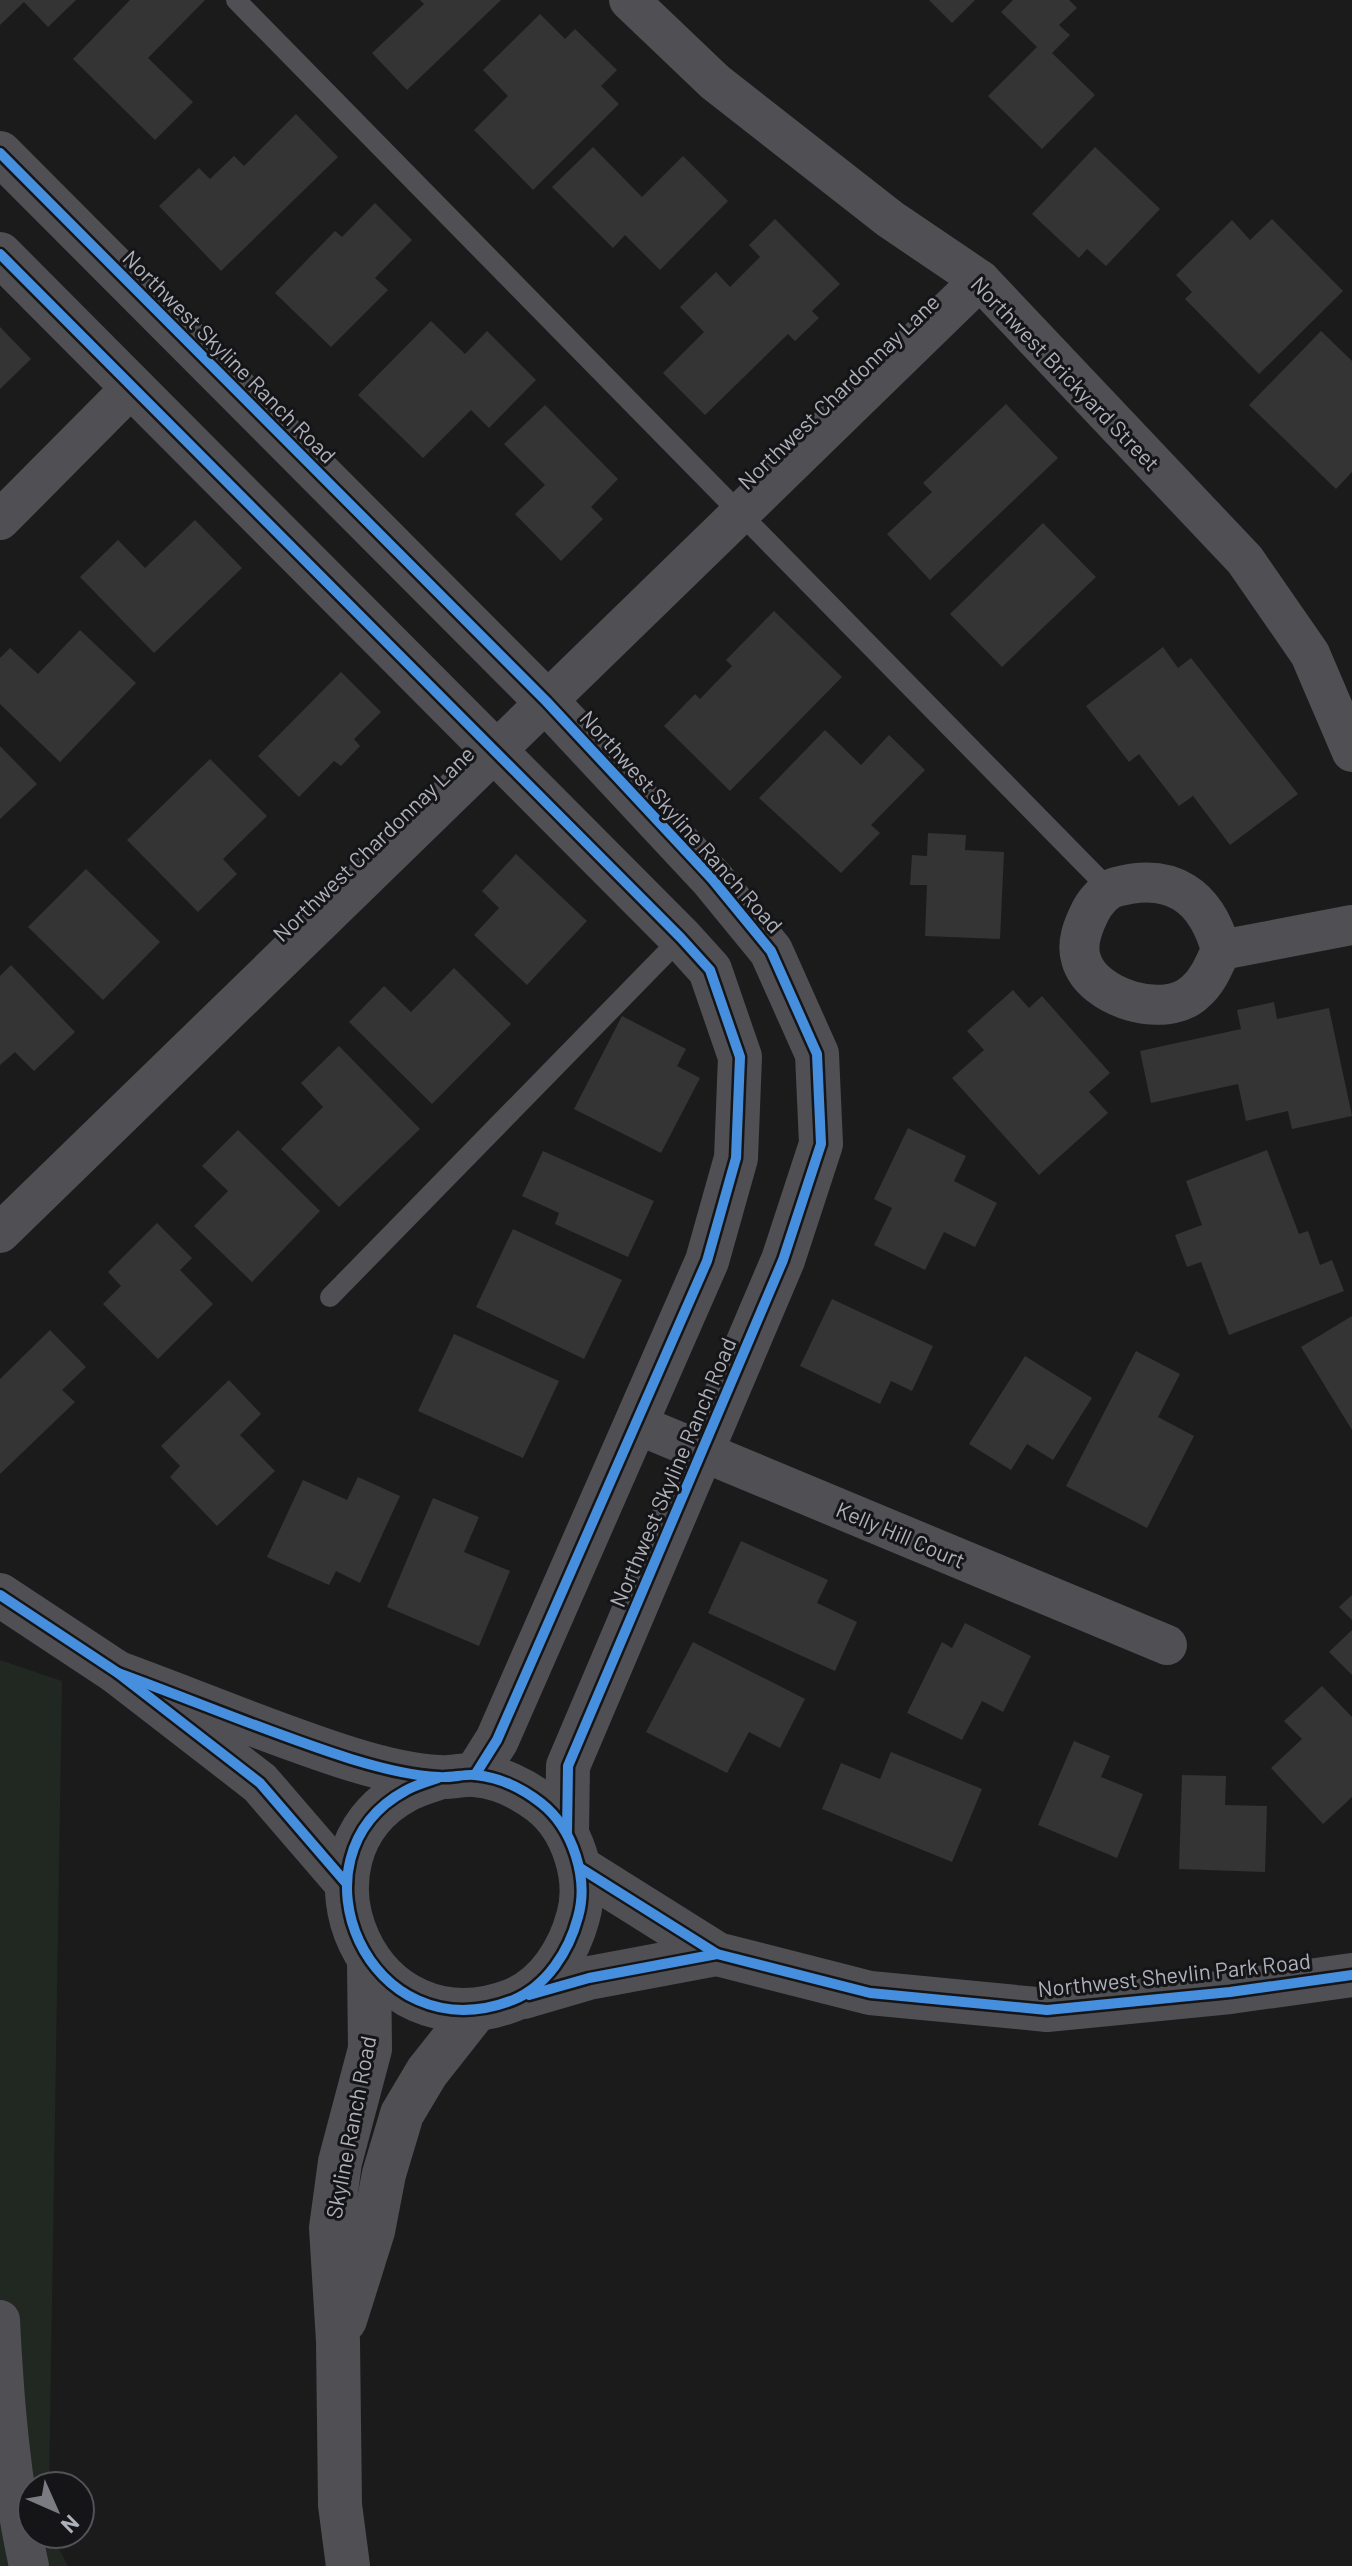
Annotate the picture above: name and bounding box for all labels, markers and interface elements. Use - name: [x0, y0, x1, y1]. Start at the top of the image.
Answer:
- street label: Northwest Skyline Ranch Road: [118, 244, 342, 468]
- street label: Northwest Brickyard Street: [966, 270, 1166, 476]
- street label: Northwest Chardonnay Lane: [732, 288, 944, 494]
- street label: Northwest Skyline Ranch Road: [575, 704, 789, 938]
- street label: Northwest Chardonnay Lane: [267, 740, 479, 946]
- street label: Northwest Skyline Ranch Road: [603, 1333, 741, 1611]
- street label: Kelly Hill Court: [833, 1495, 969, 1573]
- street label: Northwest Shevlin Park Road: [1036, 1947, 1312, 2001]
- street label: Skyline Ranch Road: [320, 2034, 380, 2220]
- north arrow: [16, 2470, 96, 2550]
- text: N: [56, 2510, 85, 2539]

